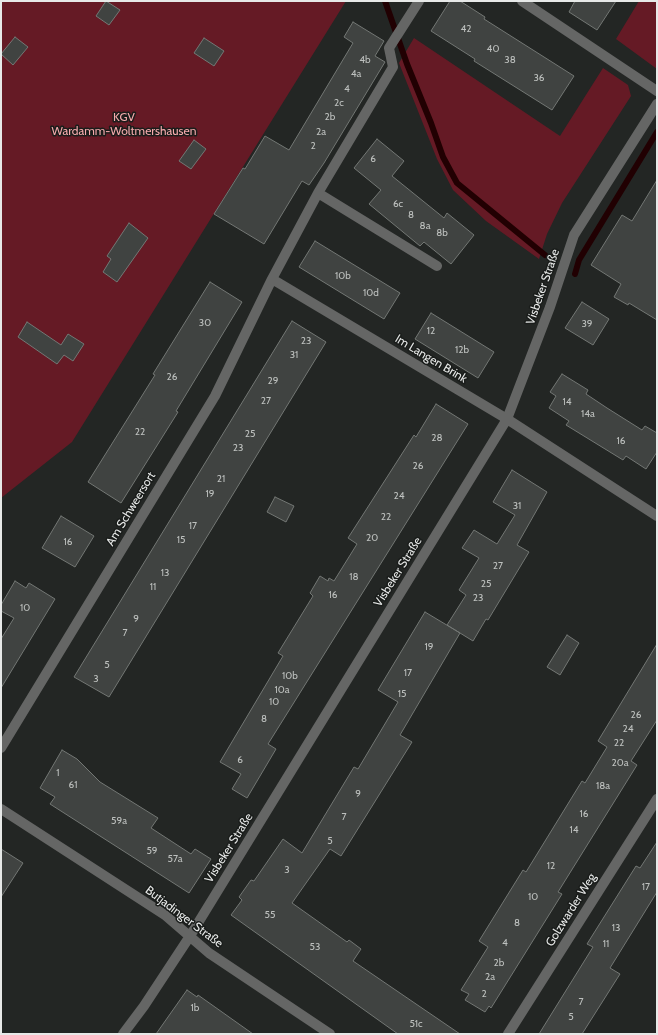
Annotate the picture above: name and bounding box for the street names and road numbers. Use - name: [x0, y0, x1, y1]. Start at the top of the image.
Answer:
- street label: Visbeker Straße: [523, 247, 563, 327]
- street label: Im Langen Brink: [392, 332, 470, 386]
- street label: Am Schweersort: [103, 469, 159, 549]
- street label: Visbeker Straße: [371, 535, 425, 609]
- street label: Visbeker Straße: [202, 811, 256, 885]
- street label: Golzwarder Weg: [543, 871, 599, 949]
- street label: Butjadinger Straße: [142, 883, 226, 951]

